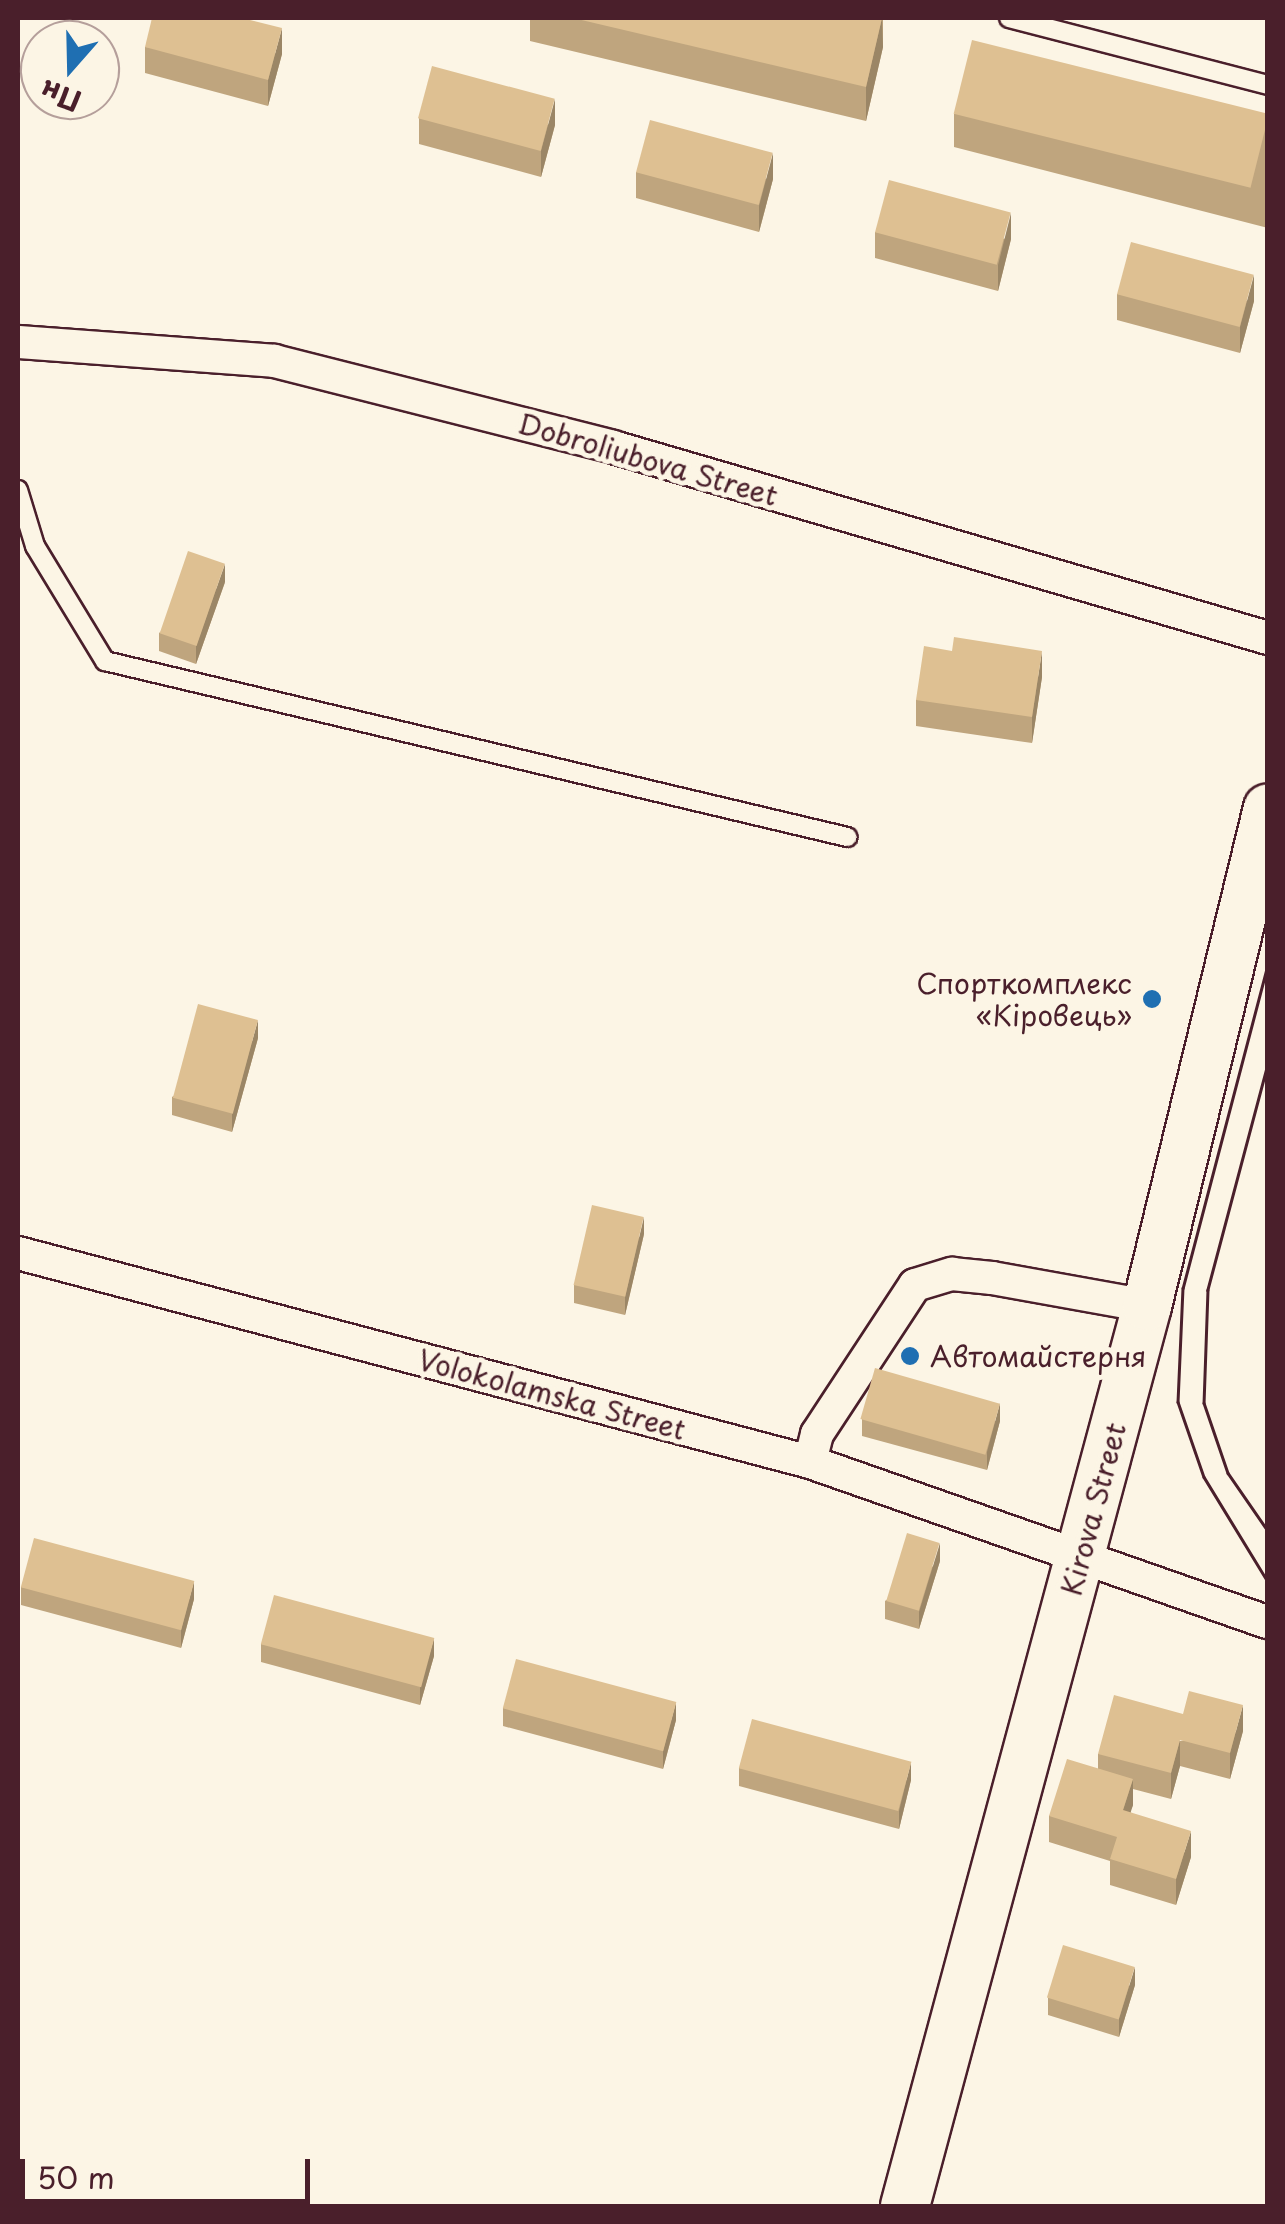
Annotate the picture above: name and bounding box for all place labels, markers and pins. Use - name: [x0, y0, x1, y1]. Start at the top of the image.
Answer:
- place label: Спорткомплекс «Кіровець»: [916, 966, 1132, 1032]
- marker: Спорткомплекс «Кіровець»: [1141, 988, 1163, 1010]
- place label: Автомайстерня: [930, 1339, 1146, 1373]
- marker: Автомайстерня: [899, 1345, 921, 1367]

